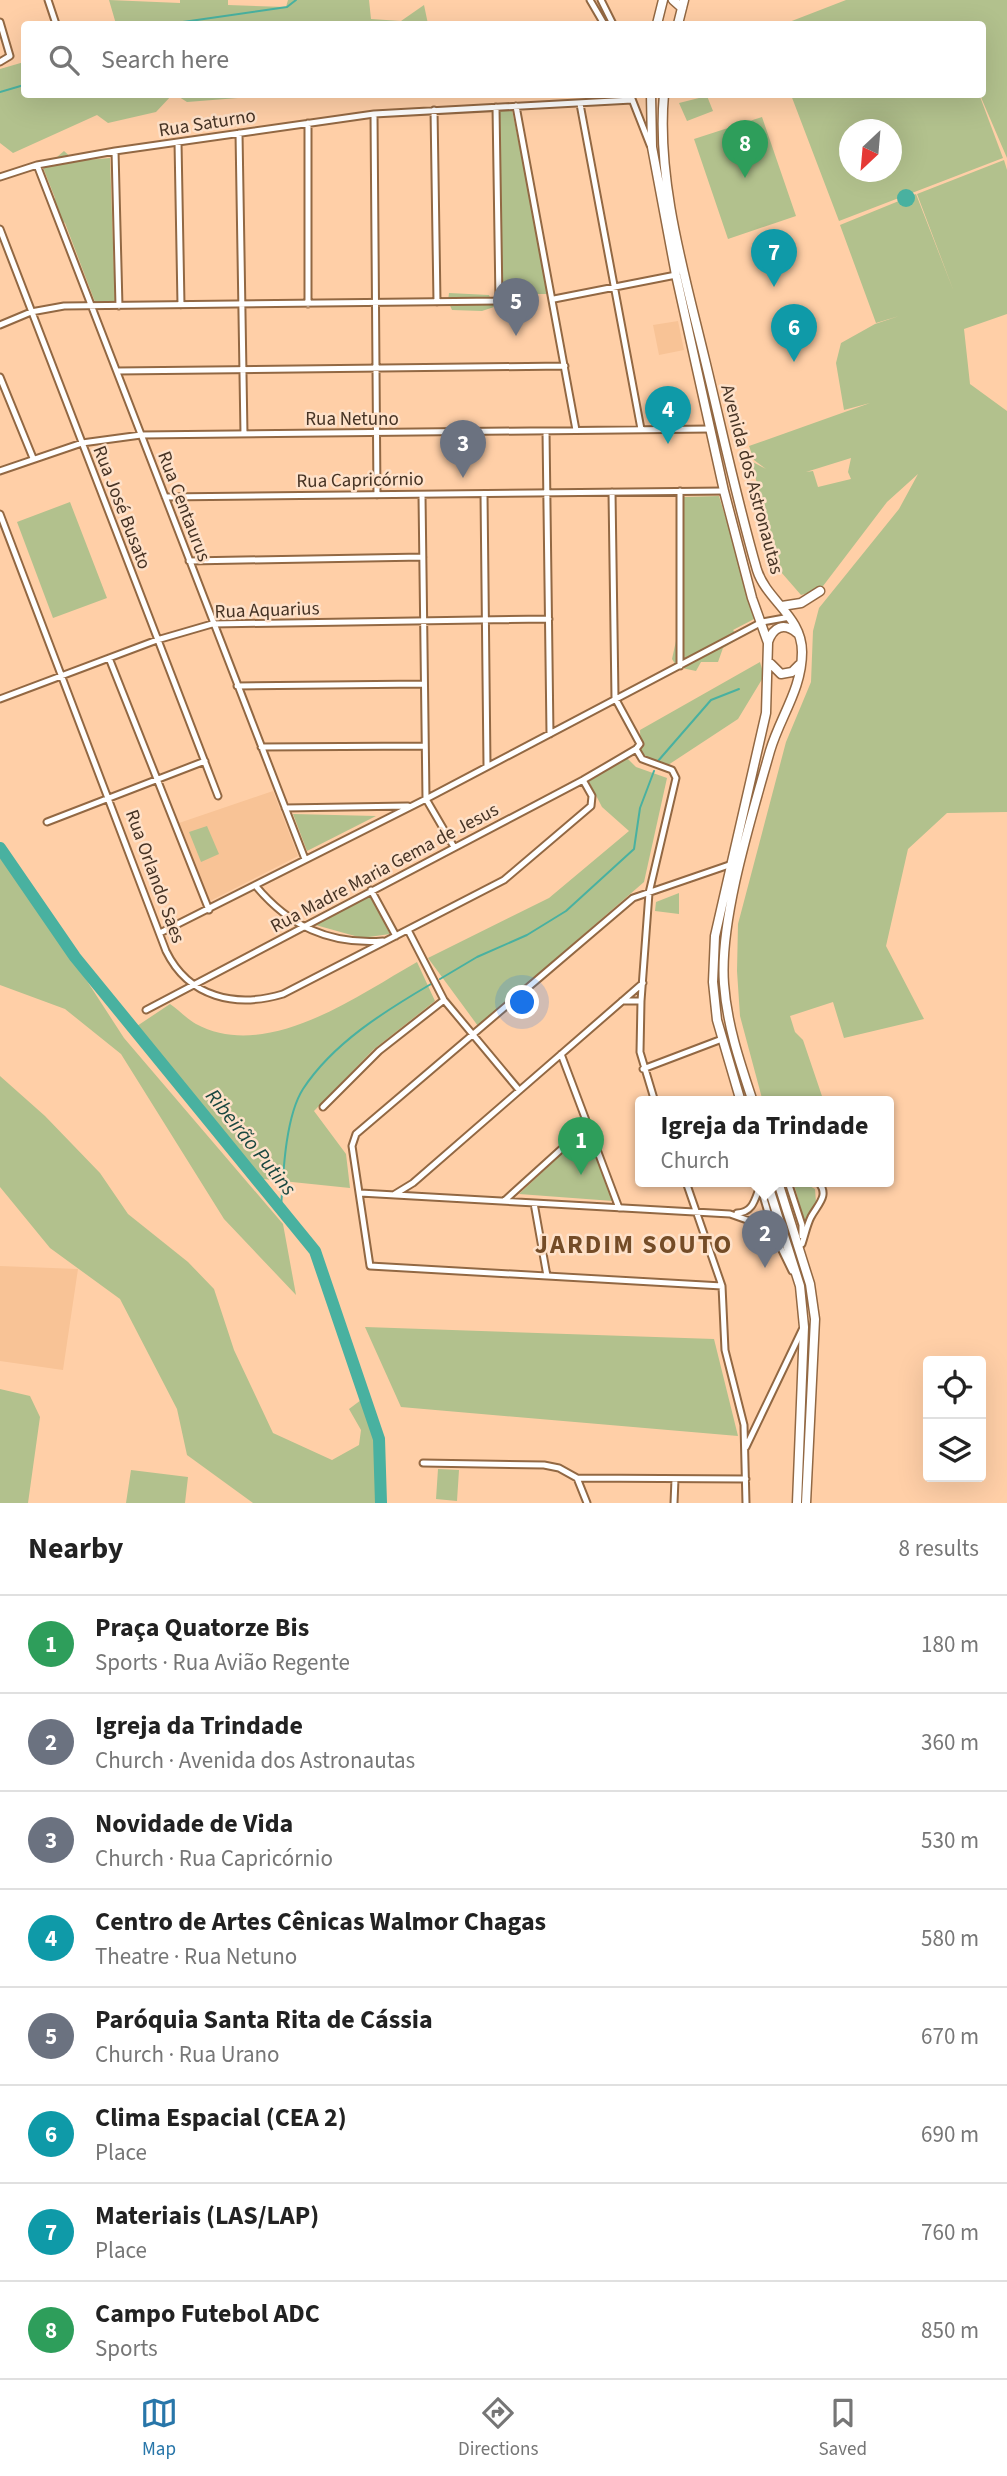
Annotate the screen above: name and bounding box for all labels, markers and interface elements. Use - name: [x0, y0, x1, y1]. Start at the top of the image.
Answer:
- search box: [21, 21, 986, 98]
- icon: search: [45, 41, 83, 79]
- text: Search here: [101, 41, 229, 78]
- street label: Rua Saturno: [157, 102, 258, 144]
- north arrow: [839, 119, 902, 182]
- pin: 8: [722, 120, 768, 178]
- pin: 7: [751, 229, 797, 287]
- pin: 5: [493, 278, 539, 336]
- pin: 6: [771, 304, 817, 362]
- street label: Avenida dos Astronautas: [713, 382, 790, 577]
- pin: 4: [645, 386, 691, 444]
- street label: Rua Netuno: [305, 406, 399, 433]
- pin: 3: [440, 420, 486, 478]
- street label: Rua José Busato: [86, 442, 158, 573]
- street label: Rua Centaurus: [150, 448, 217, 566]
- street label: Rua Capricórnio: [296, 466, 424, 495]
- street label: Rua Aquarius: [214, 595, 320, 626]
- street label: Rua Madre Maria Gema de Jesus: [266, 797, 504, 940]
- street label: Rua Orlando Saes: [118, 806, 191, 947]
- your location: [505, 985, 539, 1019]
- water label: Ribeirão Putins: [198, 1082, 304, 1202]
- popup: [635, 1096, 894, 1187]
- text: Igreja da Trindade: [661, 1107, 868, 1144]
- pin: 1: [558, 1117, 604, 1175]
- text: Church: [661, 1144, 729, 1177]
- pin: 2: [742, 1210, 788, 1268]
- district label: JARDIM SOUTO: [535, 1226, 733, 1263]
- map controls: [923, 1356, 986, 1482]
- button: locate: [923, 1356, 986, 1419]
- button: layers: [923, 1419, 986, 1482]
- text: Nearby: [28, 1527, 123, 1570]
- text: 8 results: [899, 1532, 979, 1565]
- text: Praça Quatorze Bis: [95, 1609, 309, 1646]
- text: 1: [45, 1628, 57, 1661]
- text: 180 m: [921, 1628, 979, 1661]
- text: Sports · Rua Avião Regente: [95, 1646, 350, 1679]
- text: Igreja da Trindade: [95, 1707, 303, 1744]
- text: 2: [45, 1726, 57, 1759]
- text: 360 m: [921, 1726, 979, 1759]
- text: Church · Avenida dos Astronautas: [95, 1744, 415, 1777]
- text: Novidade de Vida: [95, 1805, 293, 1842]
- text: 3: [45, 1824, 57, 1857]
- text: 530 m: [921, 1824, 979, 1857]
- text: Church · Rua Capricórnio: [95, 1842, 333, 1875]
- text: Centro de Artes Cênicas Walmor Chagas: [95, 1903, 546, 1940]
- text: 4: [45, 1922, 57, 1955]
- text: 580 m: [921, 1922, 979, 1955]
- text: Theatre · Rua Netuno: [95, 1940, 297, 1973]
- text: Paróquia Santa Rita de Cássia: [95, 2001, 433, 2038]
- text: 5: [45, 2020, 57, 2053]
- text: 670 m: [921, 2020, 979, 2053]
- text: Church · Rua Urano: [95, 2038, 280, 2071]
- text: Clima Espacial (CEA 2): [95, 2099, 347, 2136]
- text: 6: [45, 2118, 57, 2151]
- text: 690 m: [921, 2118, 979, 2151]
- text: Place: [95, 2136, 147, 2169]
- text: Materiais (LAS/LAP): [95, 2197, 319, 2234]
- text: 7: [45, 2216, 57, 2249]
- text: 760 m: [921, 2216, 979, 2249]
- text: Place: [95, 2234, 147, 2267]
- text: Campo Futebol ADC: [95, 2295, 320, 2332]
- text: 8: [45, 2314, 57, 2347]
- text: 850 m: [921, 2314, 979, 2347]
- text: Sports: [95, 2332, 158, 2365]
- tab: Map: [140, 2394, 178, 2463]
- tab: Directions: [458, 2394, 538, 2463]
- tab: Saved: [818, 2394, 867, 2463]

